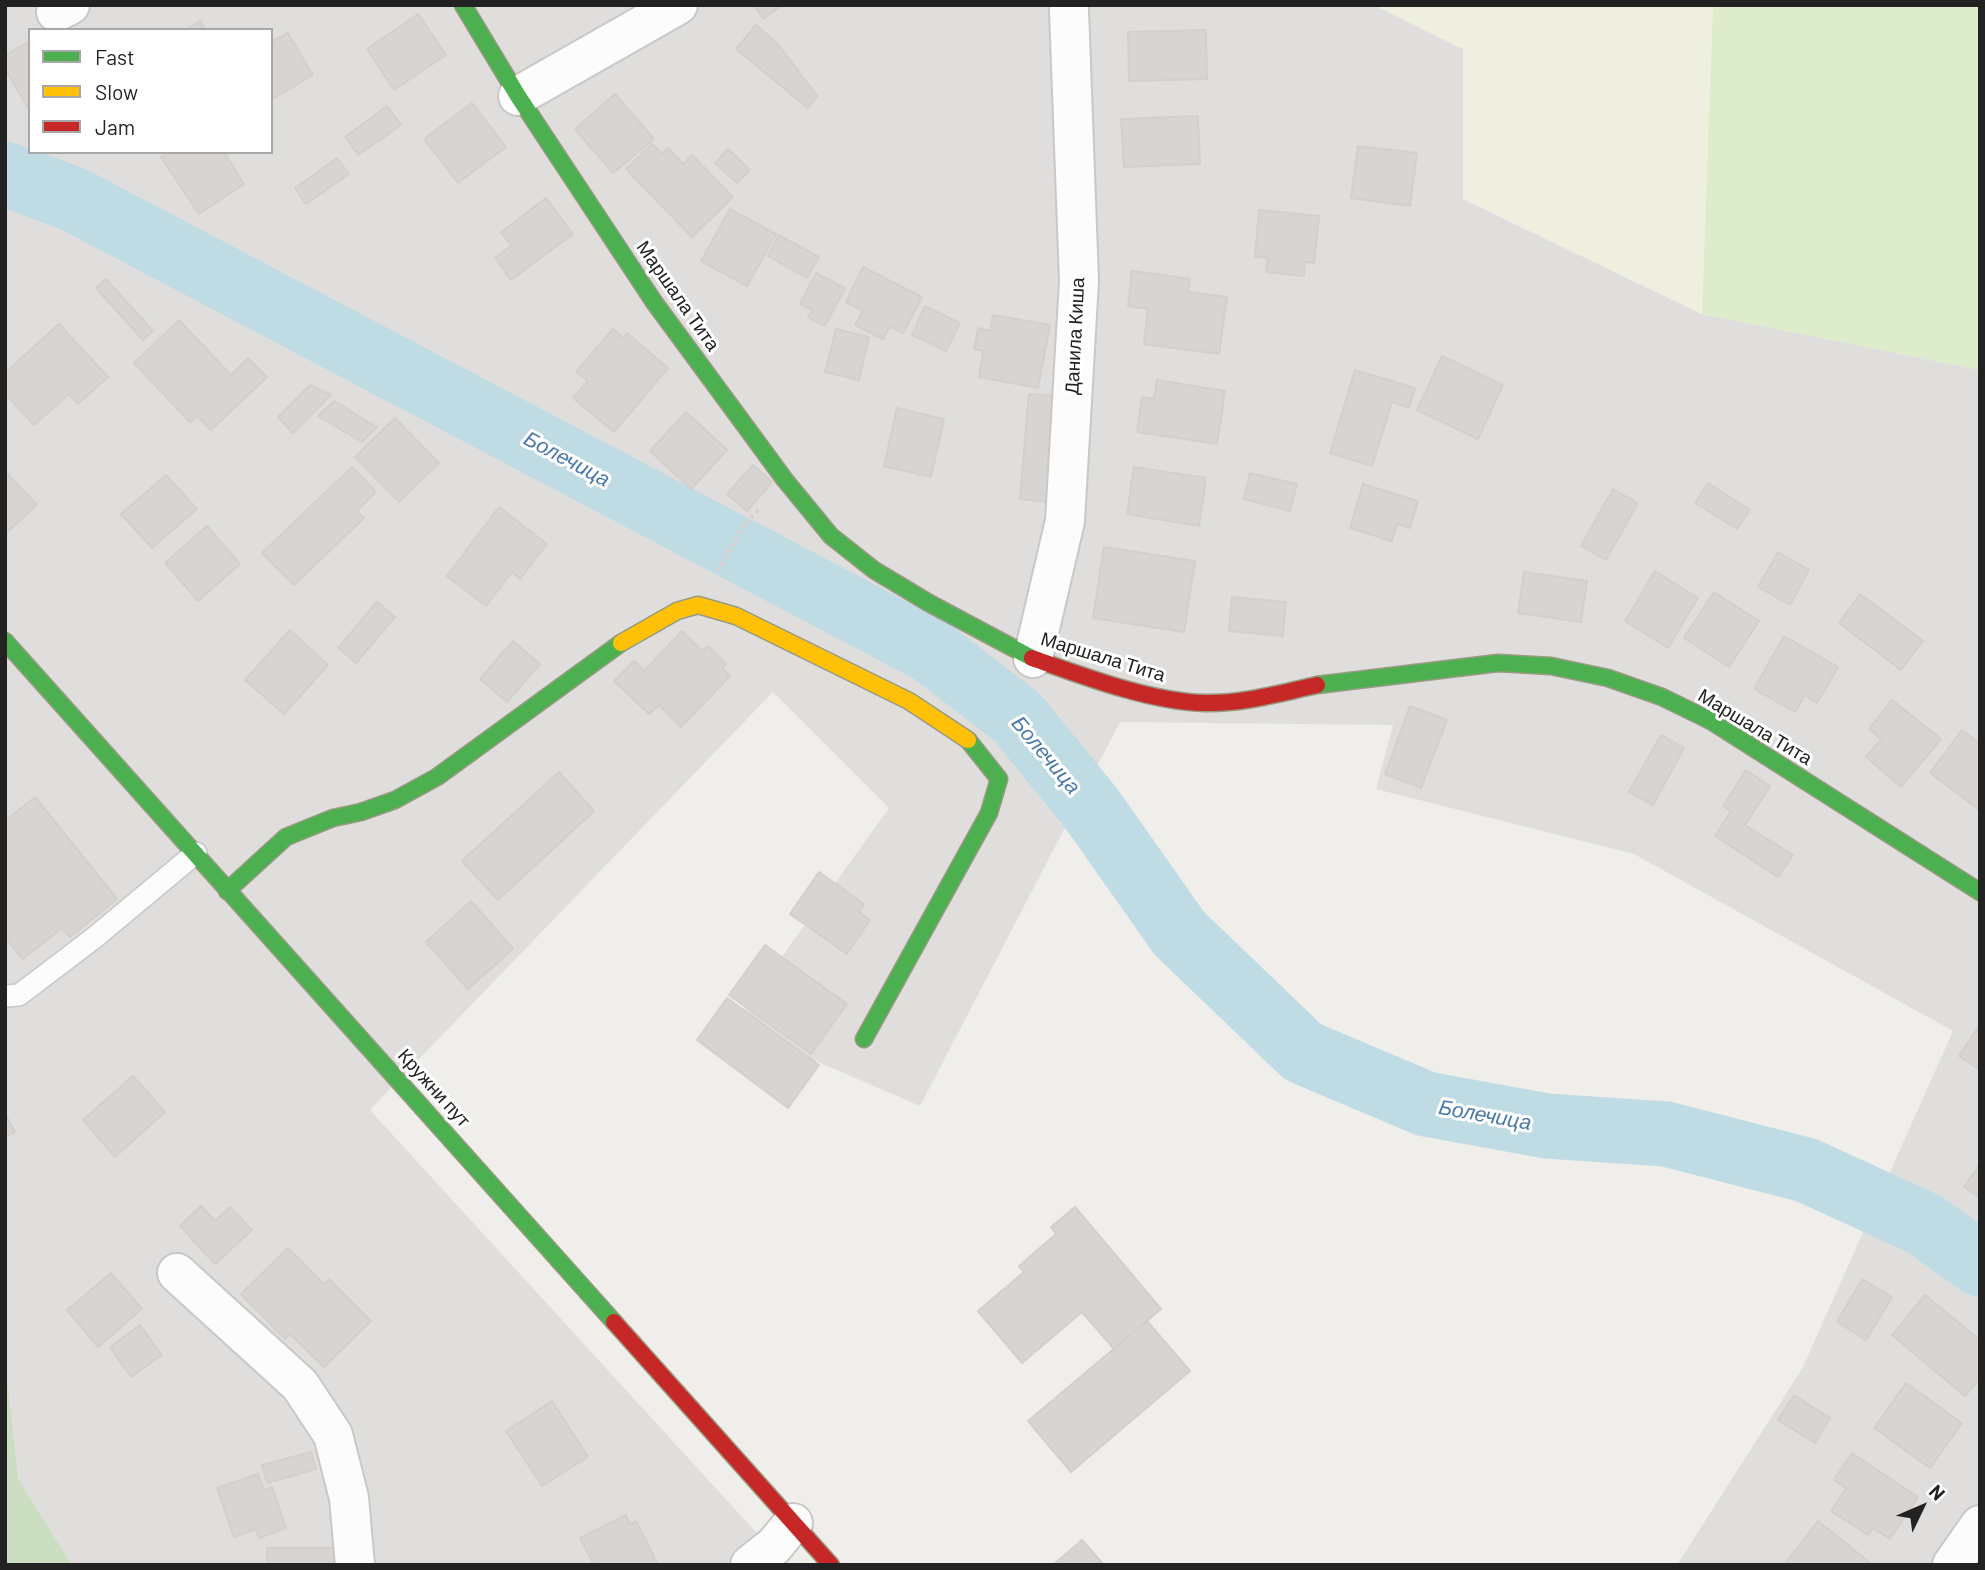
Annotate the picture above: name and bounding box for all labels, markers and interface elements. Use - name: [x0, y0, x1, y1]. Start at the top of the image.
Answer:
- legend: [28, 28, 273, 154]
- text: Fast: [95, 44, 135, 69]
- text: Slow: [95, 79, 138, 104]
- text: Jam: [95, 114, 135, 139]
- street label: Маршала Тита: [632, 237, 724, 355]
- street label: Данила Киша: [1061, 277, 1089, 395]
- water label: Болечица: [520, 426, 614, 492]
- street label: Маршала Тита: [1038, 627, 1168, 687]
- street label: Маршала Тита: [1694, 684, 1816, 770]
- water label: Болечица: [1006, 711, 1086, 799]
- street label: Кружни пут: [393, 1044, 475, 1132]
- water label: Болечица: [1437, 1094, 1533, 1136]
- north arrow: [1887, 1472, 1957, 1542]
- text: N: [1925, 1480, 1950, 1505]

